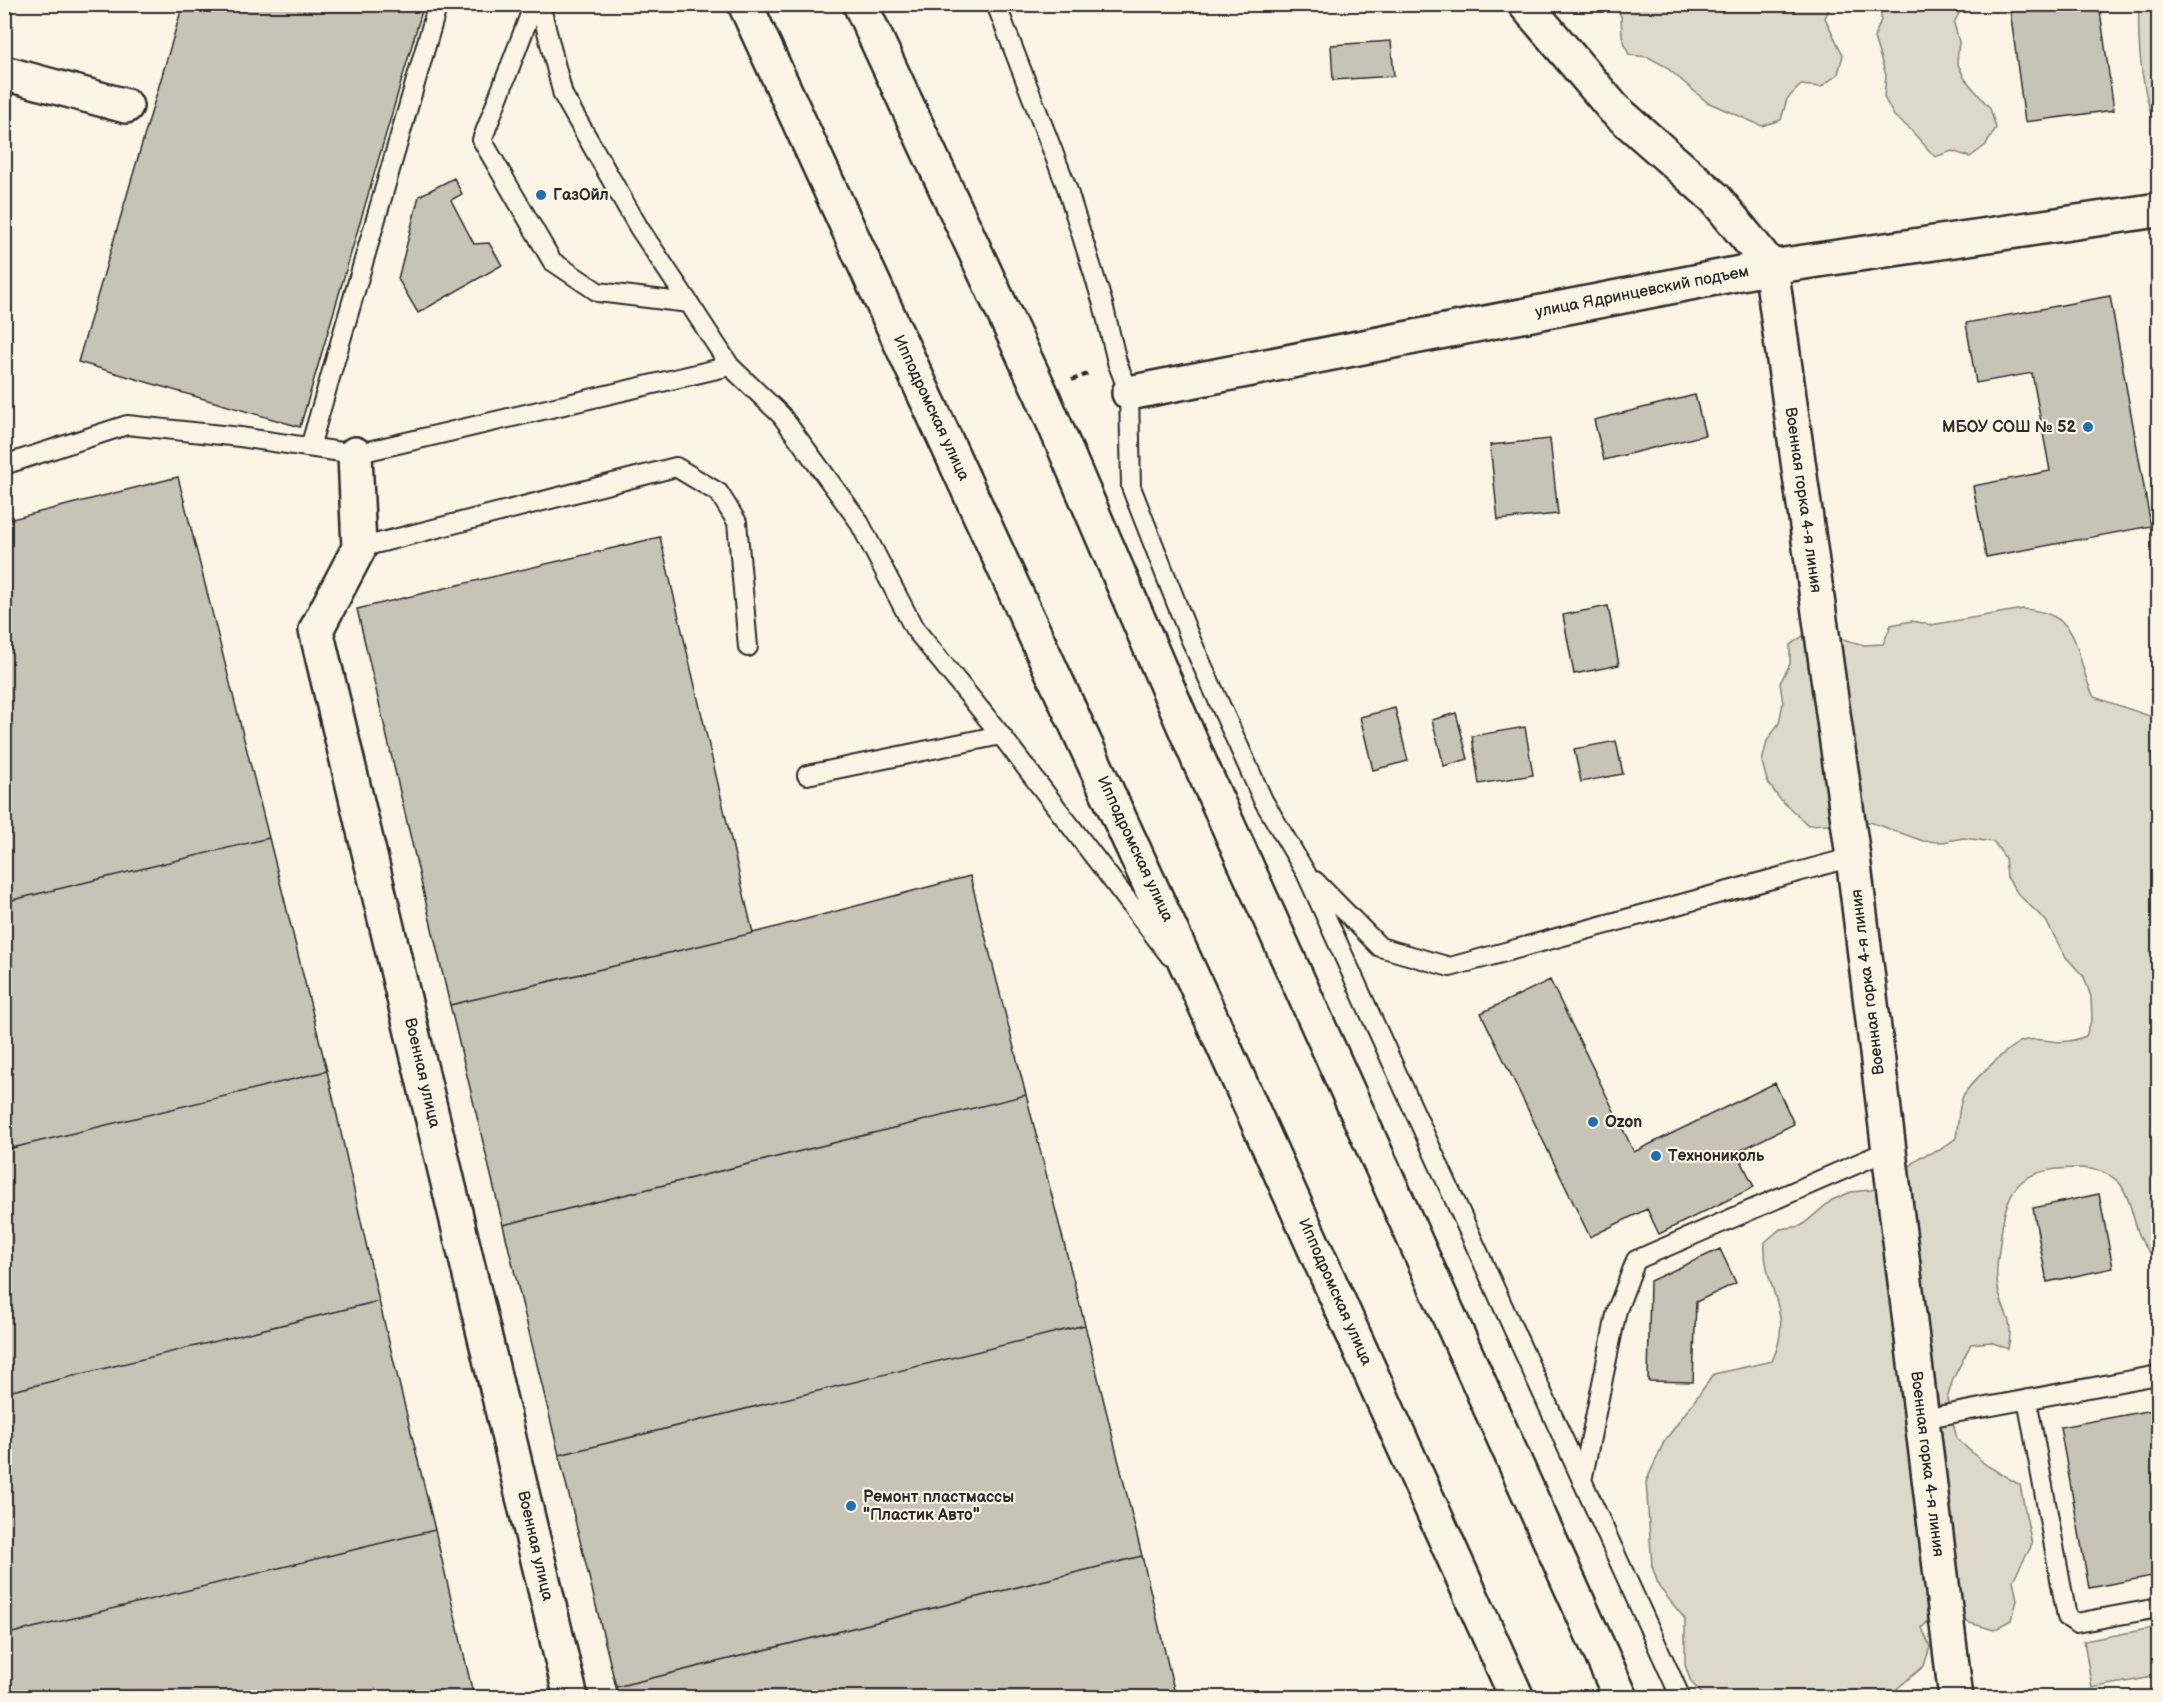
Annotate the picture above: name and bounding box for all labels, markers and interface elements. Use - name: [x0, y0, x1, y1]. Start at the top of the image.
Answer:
- place label: ГазОйл: [553, 186, 609, 205]
- marker: ГазОйл: [534, 188, 548, 202]
- street label: улица Ядринцевский подъем: [1533, 262, 1751, 322]
- street label: Ипподромская улица: [889, 332, 973, 485]
- street label: Военная горка 4-я линия: [1781, 406, 1825, 594]
- place label: МБОУ СОШ № 52: [1942, 418, 2076, 437]
- marker: МБОУ СОШ № 52: [2081, 420, 2095, 434]
- street label: Ипподромская улица: [1093, 773, 1177, 926]
- street label: Военная горка 4-я линия: [1847, 888, 1889, 1076]
- street label: Военная улица: [400, 1016, 444, 1130]
- place label: Ozon: [1605, 1113, 1642, 1132]
- marker: Ozon: [1586, 1115, 1600, 1129]
- place label: Технониколь: [1668, 1147, 1765, 1166]
- marker: Технониколь: [1649, 1149, 1663, 1163]
- street label: Ипподромская улица: [1294, 1216, 1376, 1369]
- street label: Военная горка 4-я линия: [1906, 1370, 1948, 1558]
- place label: Ремонт пластмассы "Пластик Авто": [863, 1488, 1014, 1525]
- street label: Военная улица: [513, 1489, 557, 1603]
- marker: Ремонт пластмассы "Пластик Авто": [844, 1499, 858, 1513]

